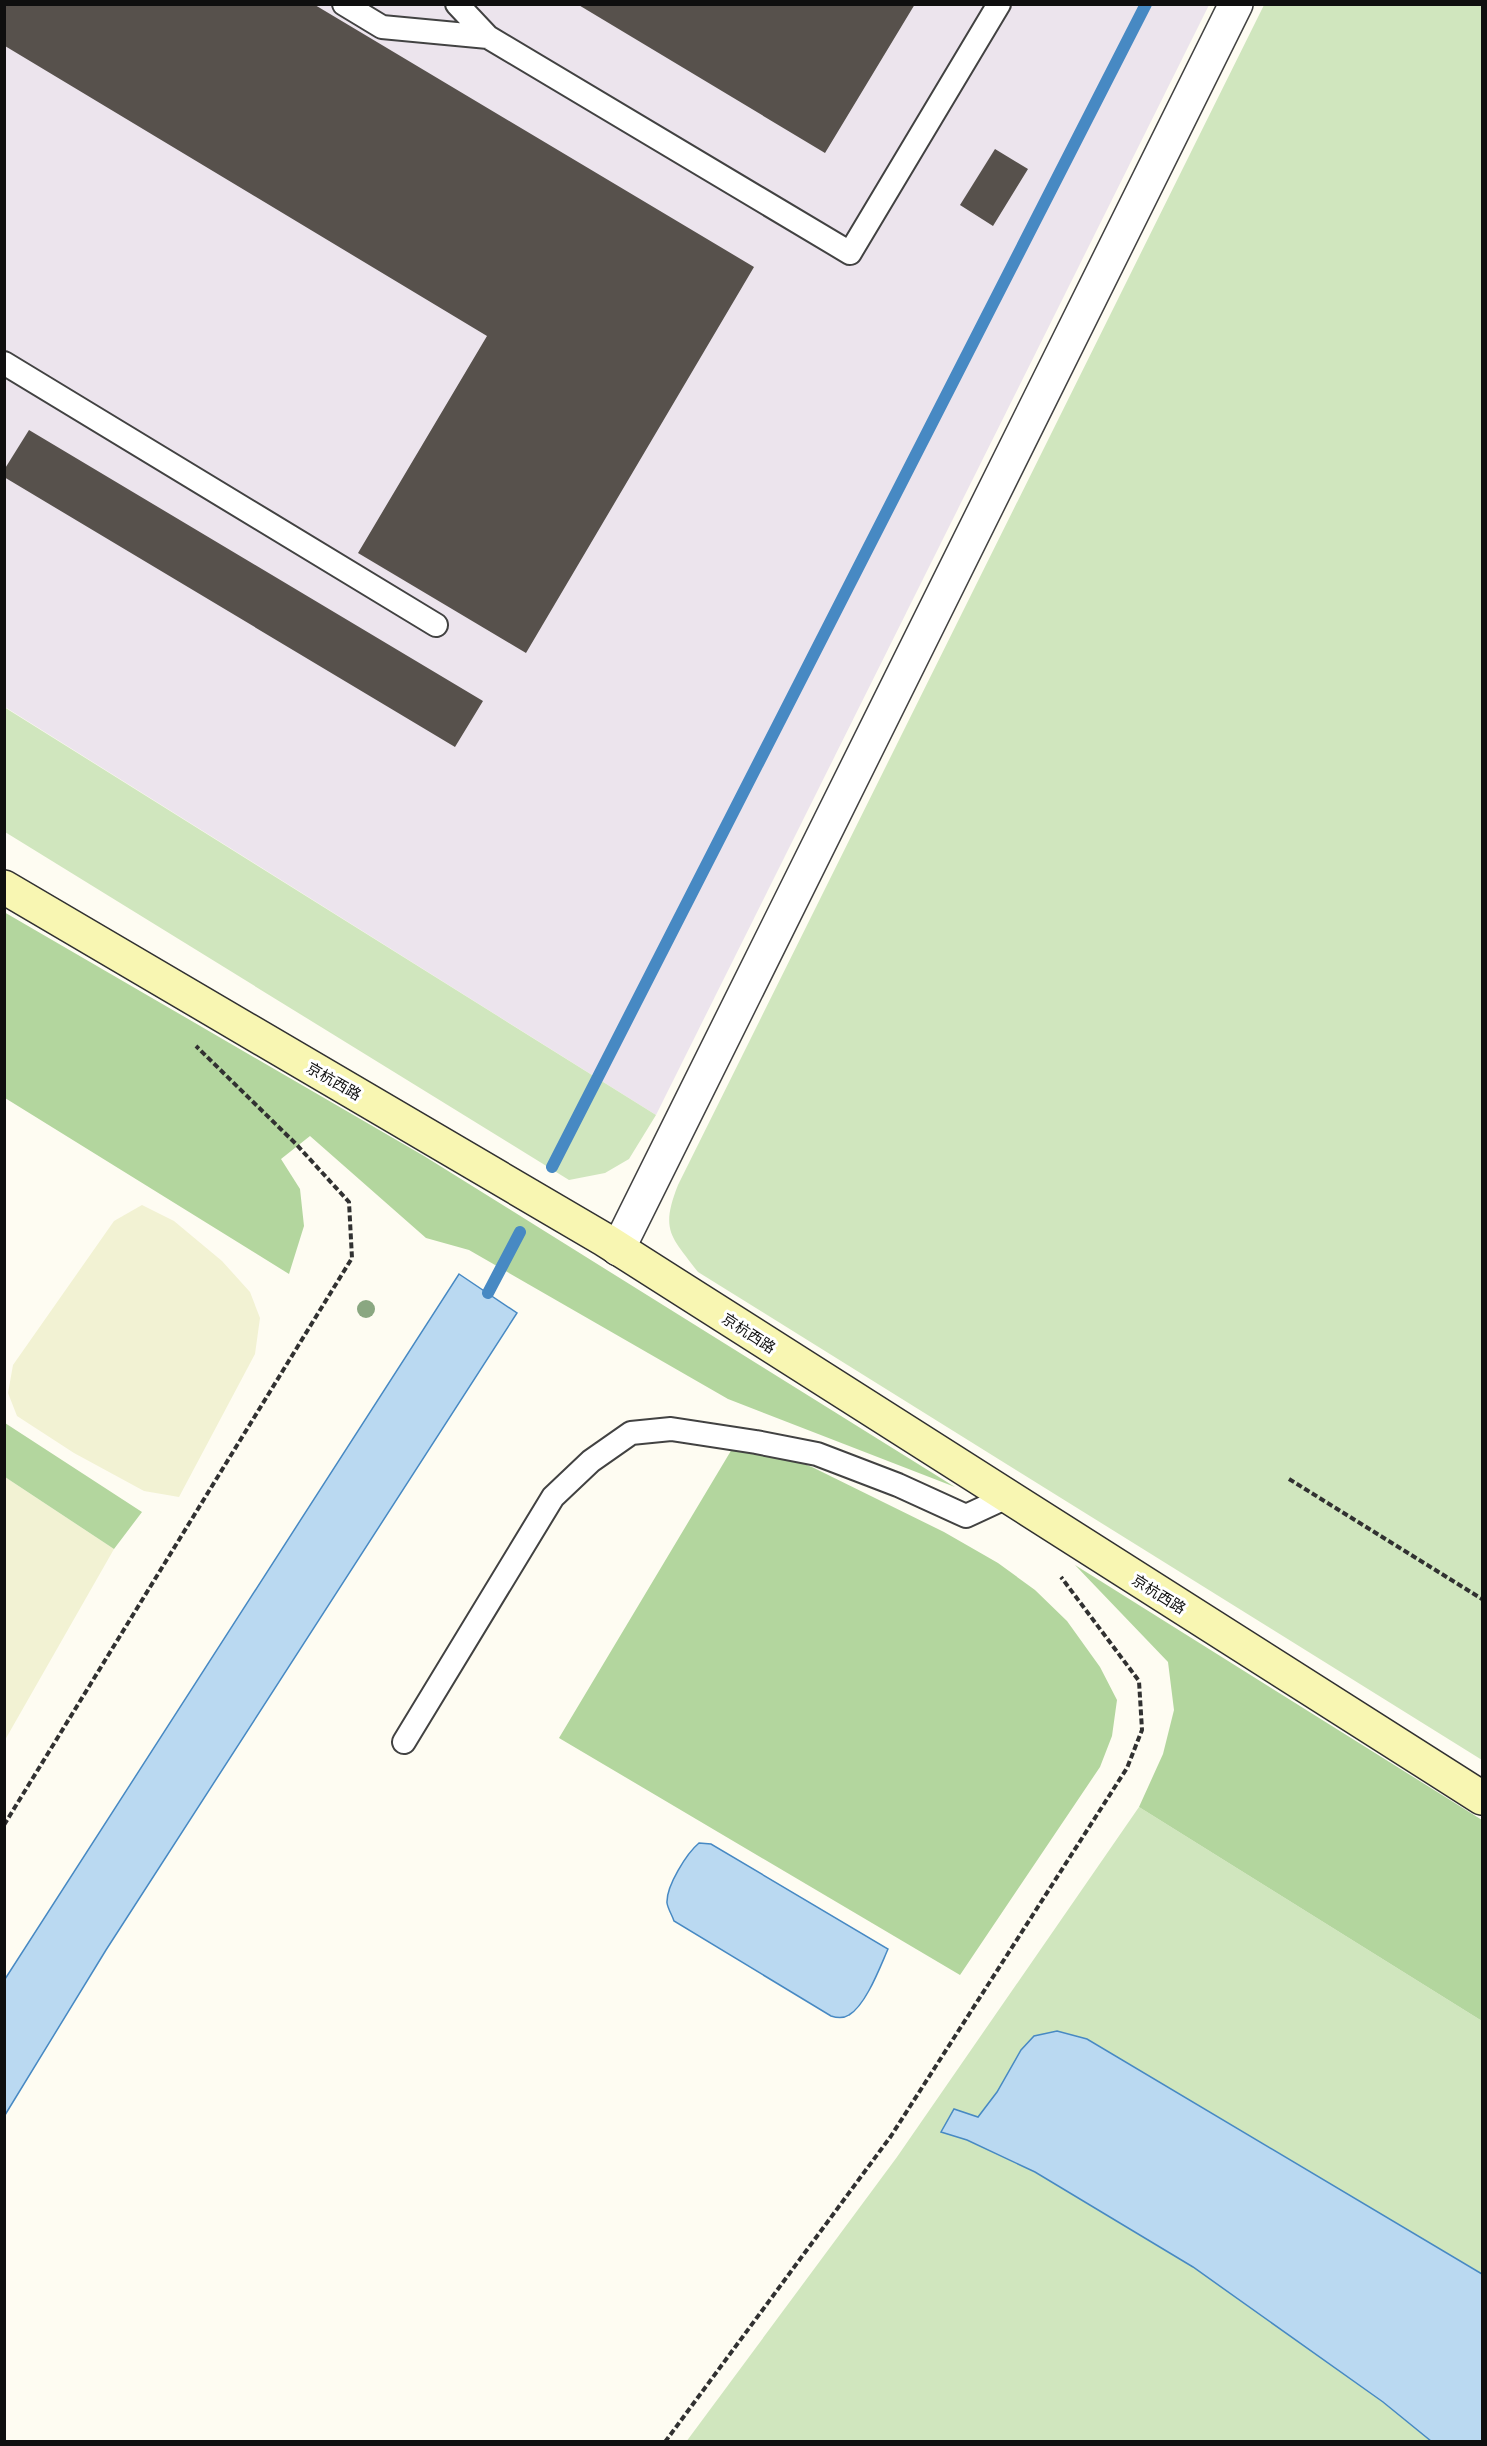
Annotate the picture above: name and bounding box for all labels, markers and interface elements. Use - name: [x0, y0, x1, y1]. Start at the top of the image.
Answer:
- street label: 京杭西路: [303, 1057, 365, 1105]
- street label: 京杭西路: [718, 1308, 780, 1358]
- street label: 京杭西路: [1128, 1569, 1190, 1619]

